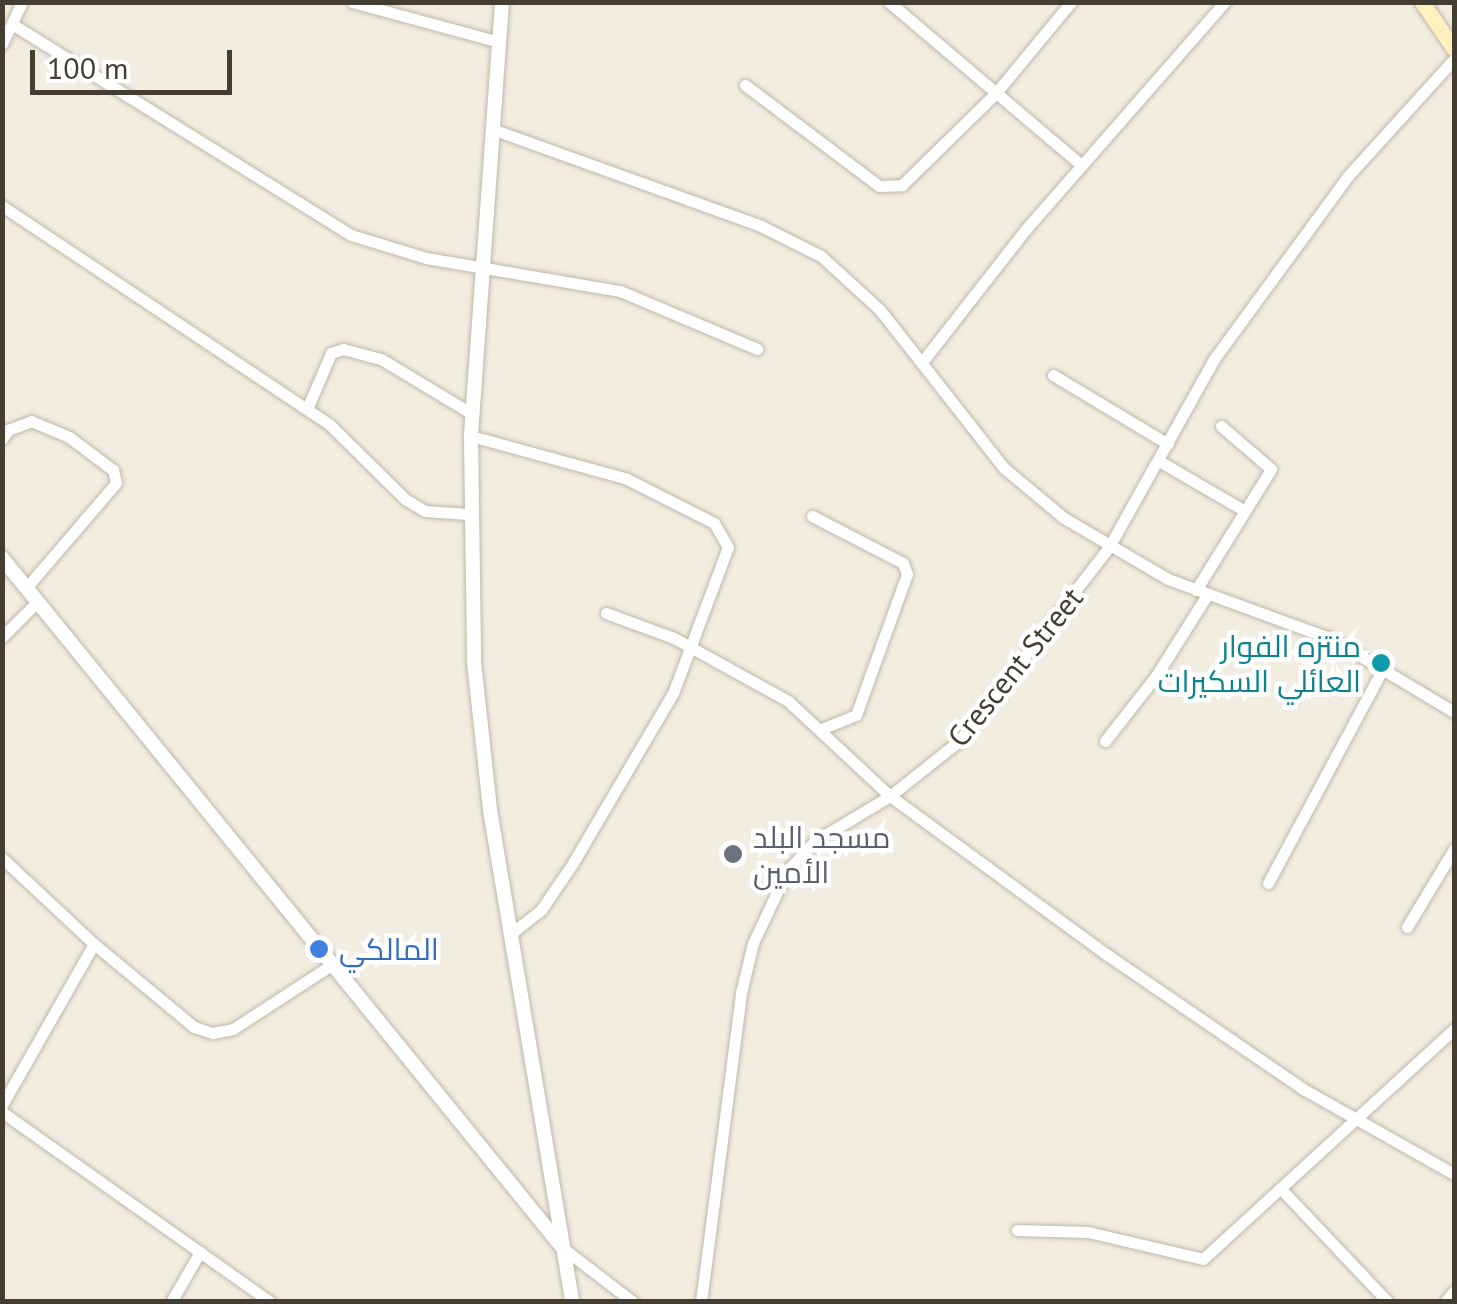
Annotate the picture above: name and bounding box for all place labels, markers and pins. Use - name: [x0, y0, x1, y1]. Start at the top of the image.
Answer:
- place label: منتزه الفوار العائلي السكيرات: [1158, 628, 1361, 698]
- marker: منتزه الفوار العائلي السكيرات: [1370, 652, 1392, 674]
- place label: مسجد البلد الأمين: [753, 819, 891, 890]
- marker: مسجد البلد الأمين: [722, 843, 744, 865]
- place label: المالكي: [339, 931, 439, 967]
- marker: المالكي: [308, 938, 330, 960]

